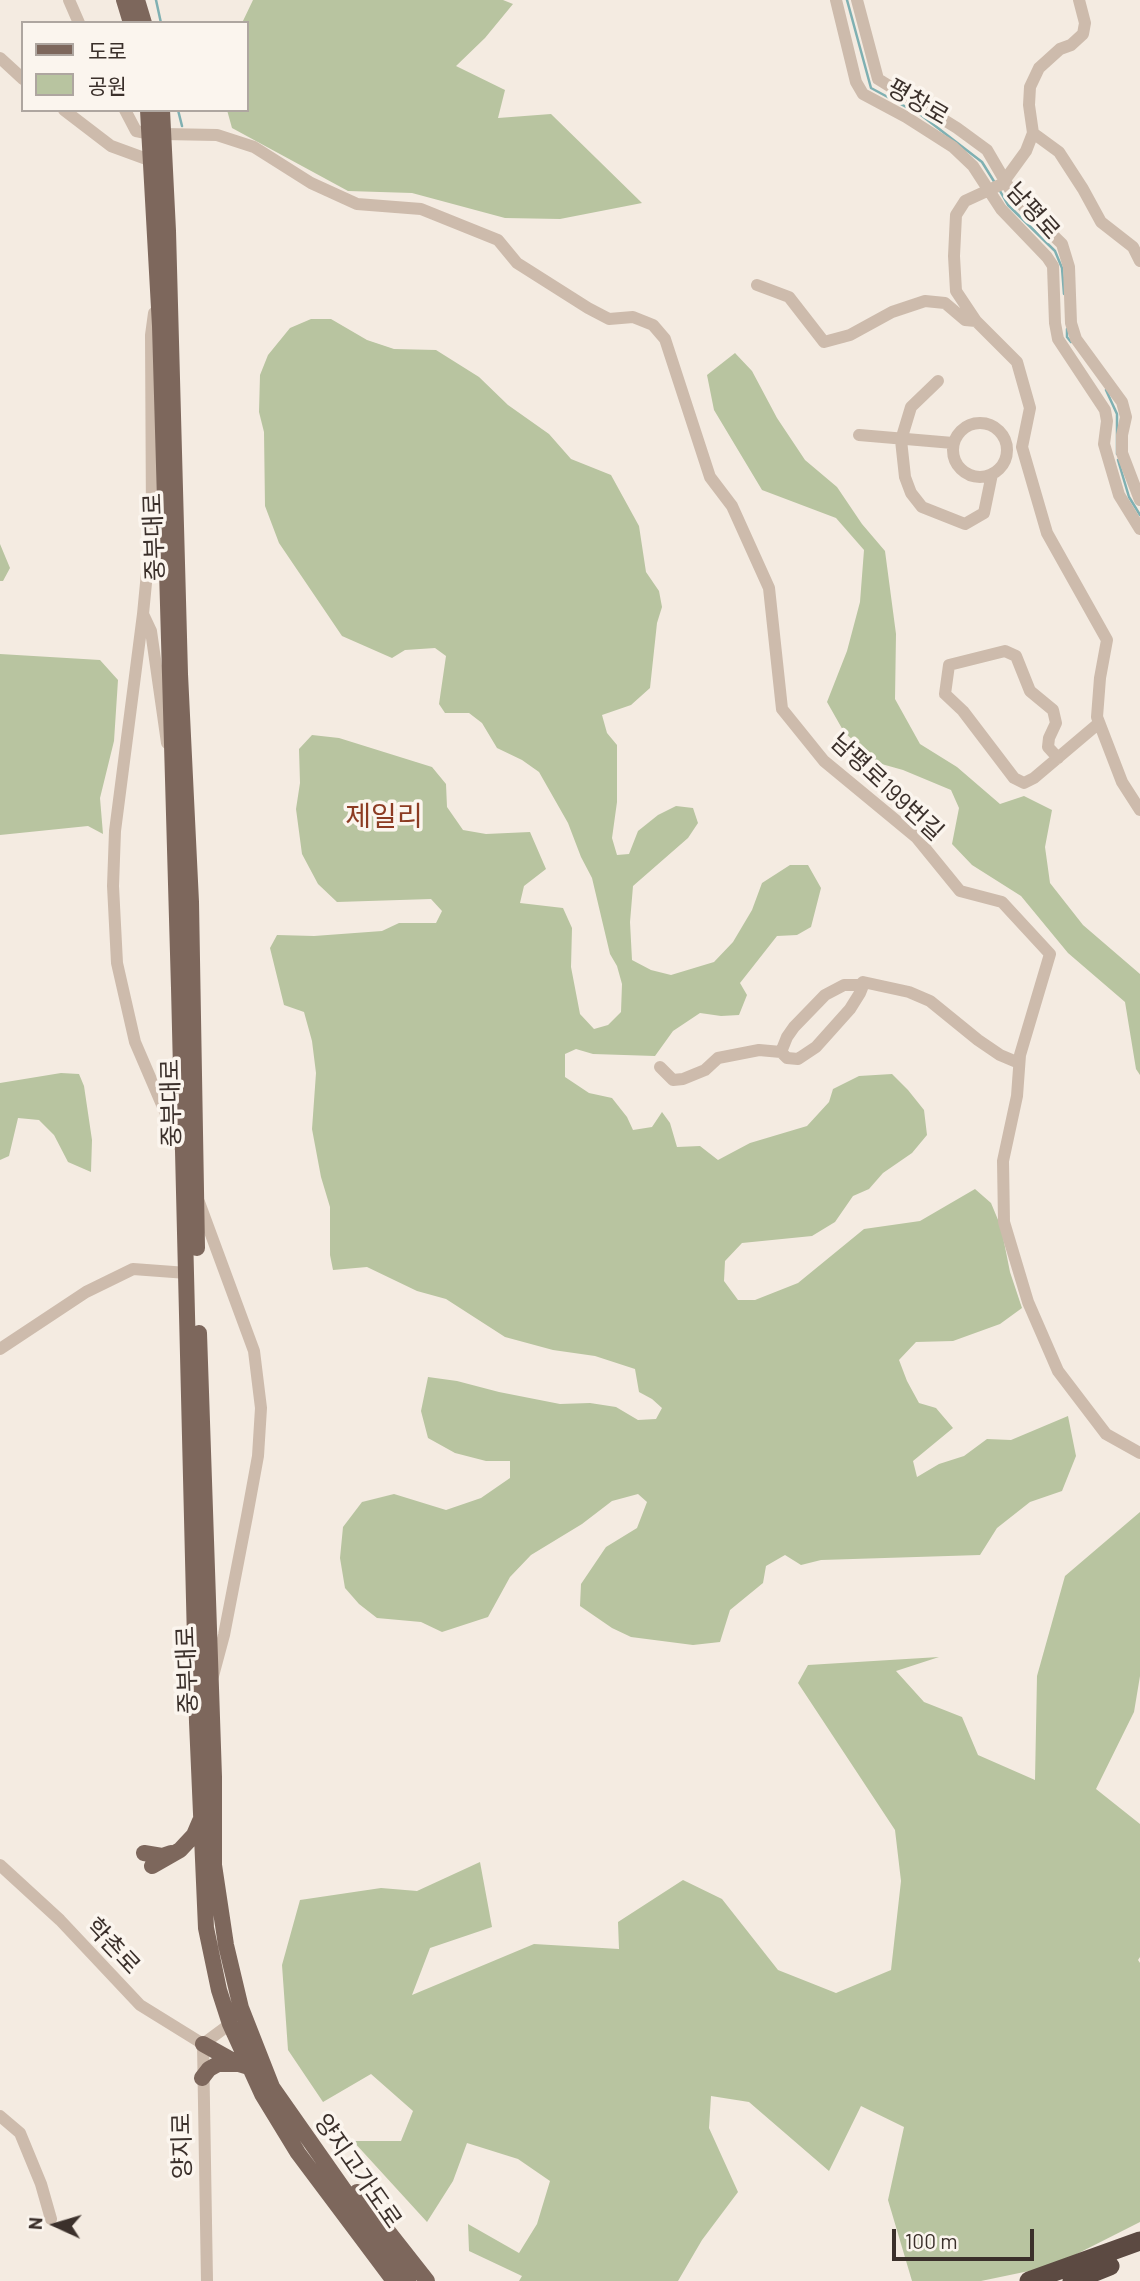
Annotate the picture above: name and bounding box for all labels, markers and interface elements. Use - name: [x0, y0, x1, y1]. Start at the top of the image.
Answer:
- legend: [21, 21, 248, 112]
- text: 도로: [88, 38, 127, 63]
- text: 공원: [88, 73, 127, 98]
- street label: 평창로: [882, 73, 954, 131]
- street label: 남평로: [1000, 177, 1066, 245]
- street label: 중부대로: [138, 492, 170, 582]
- street label: 남평로199번길: [825, 727, 949, 847]
- district label: 제일리: [345, 800, 423, 834]
- street label: 중부대로: [156, 1059, 186, 1147]
- street label: 중부대로: [171, 1625, 203, 1715]
- street label: 학촌로: [80, 1912, 146, 1980]
- street label: 양지고가도로: [308, 2108, 408, 2234]
- street label: 양지로: [167, 2113, 197, 2179]
- north arrow: [21, 2190, 91, 2260]
- scale bar: [895, 2214, 1037, 2258]
- text: N: [23, 2216, 46, 2231]
- text: 100 m: [905, 2228, 958, 2253]

